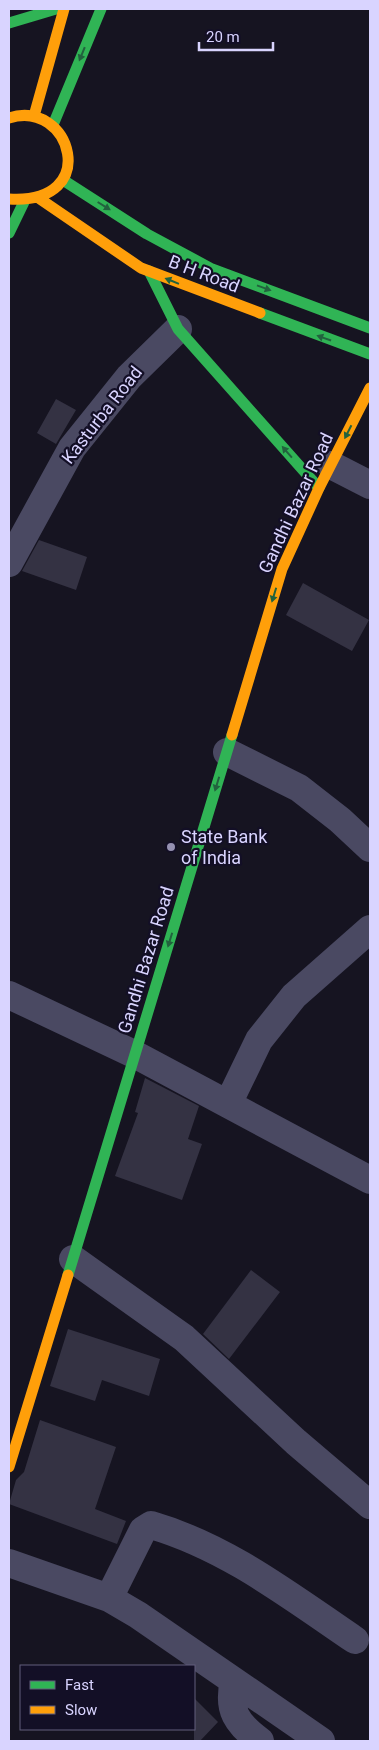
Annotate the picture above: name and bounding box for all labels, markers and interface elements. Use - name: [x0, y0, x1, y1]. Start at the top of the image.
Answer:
- scale bar: [199, 20, 273, 52]
- text: 20 m: [206, 28, 240, 46]
- one-way arrow: [78, 47, 86, 62]
- one-way arrow: [97, 202, 110, 211]
- street label: B H Road: [166, 250, 243, 297]
- one-way arrow: [165, 276, 179, 284]
- one-way arrow: [256, 285, 271, 292]
- one-way arrow: [317, 334, 332, 341]
- street label: Kasturba Road: [57, 362, 146, 468]
- one-way arrow: [344, 424, 352, 439]
- street label: Gandhi Bazar Road: [254, 429, 337, 576]
- one-way arrow: [281, 445, 292, 458]
- one-way arrow: [269, 588, 277, 603]
- one-way arrow: [212, 777, 220, 792]
- place label: State Bank of India: [181, 826, 268, 868]
- marker: State Bank of India: [165, 841, 177, 853]
- street label: Gandhi Bazar Road: [113, 884, 178, 1036]
- one-way arrow: [165, 933, 173, 948]
- legend: [20, 1665, 195, 1730]
- text: Fast: [65, 1676, 94, 1694]
- text: Slow: [65, 1701, 97, 1719]

